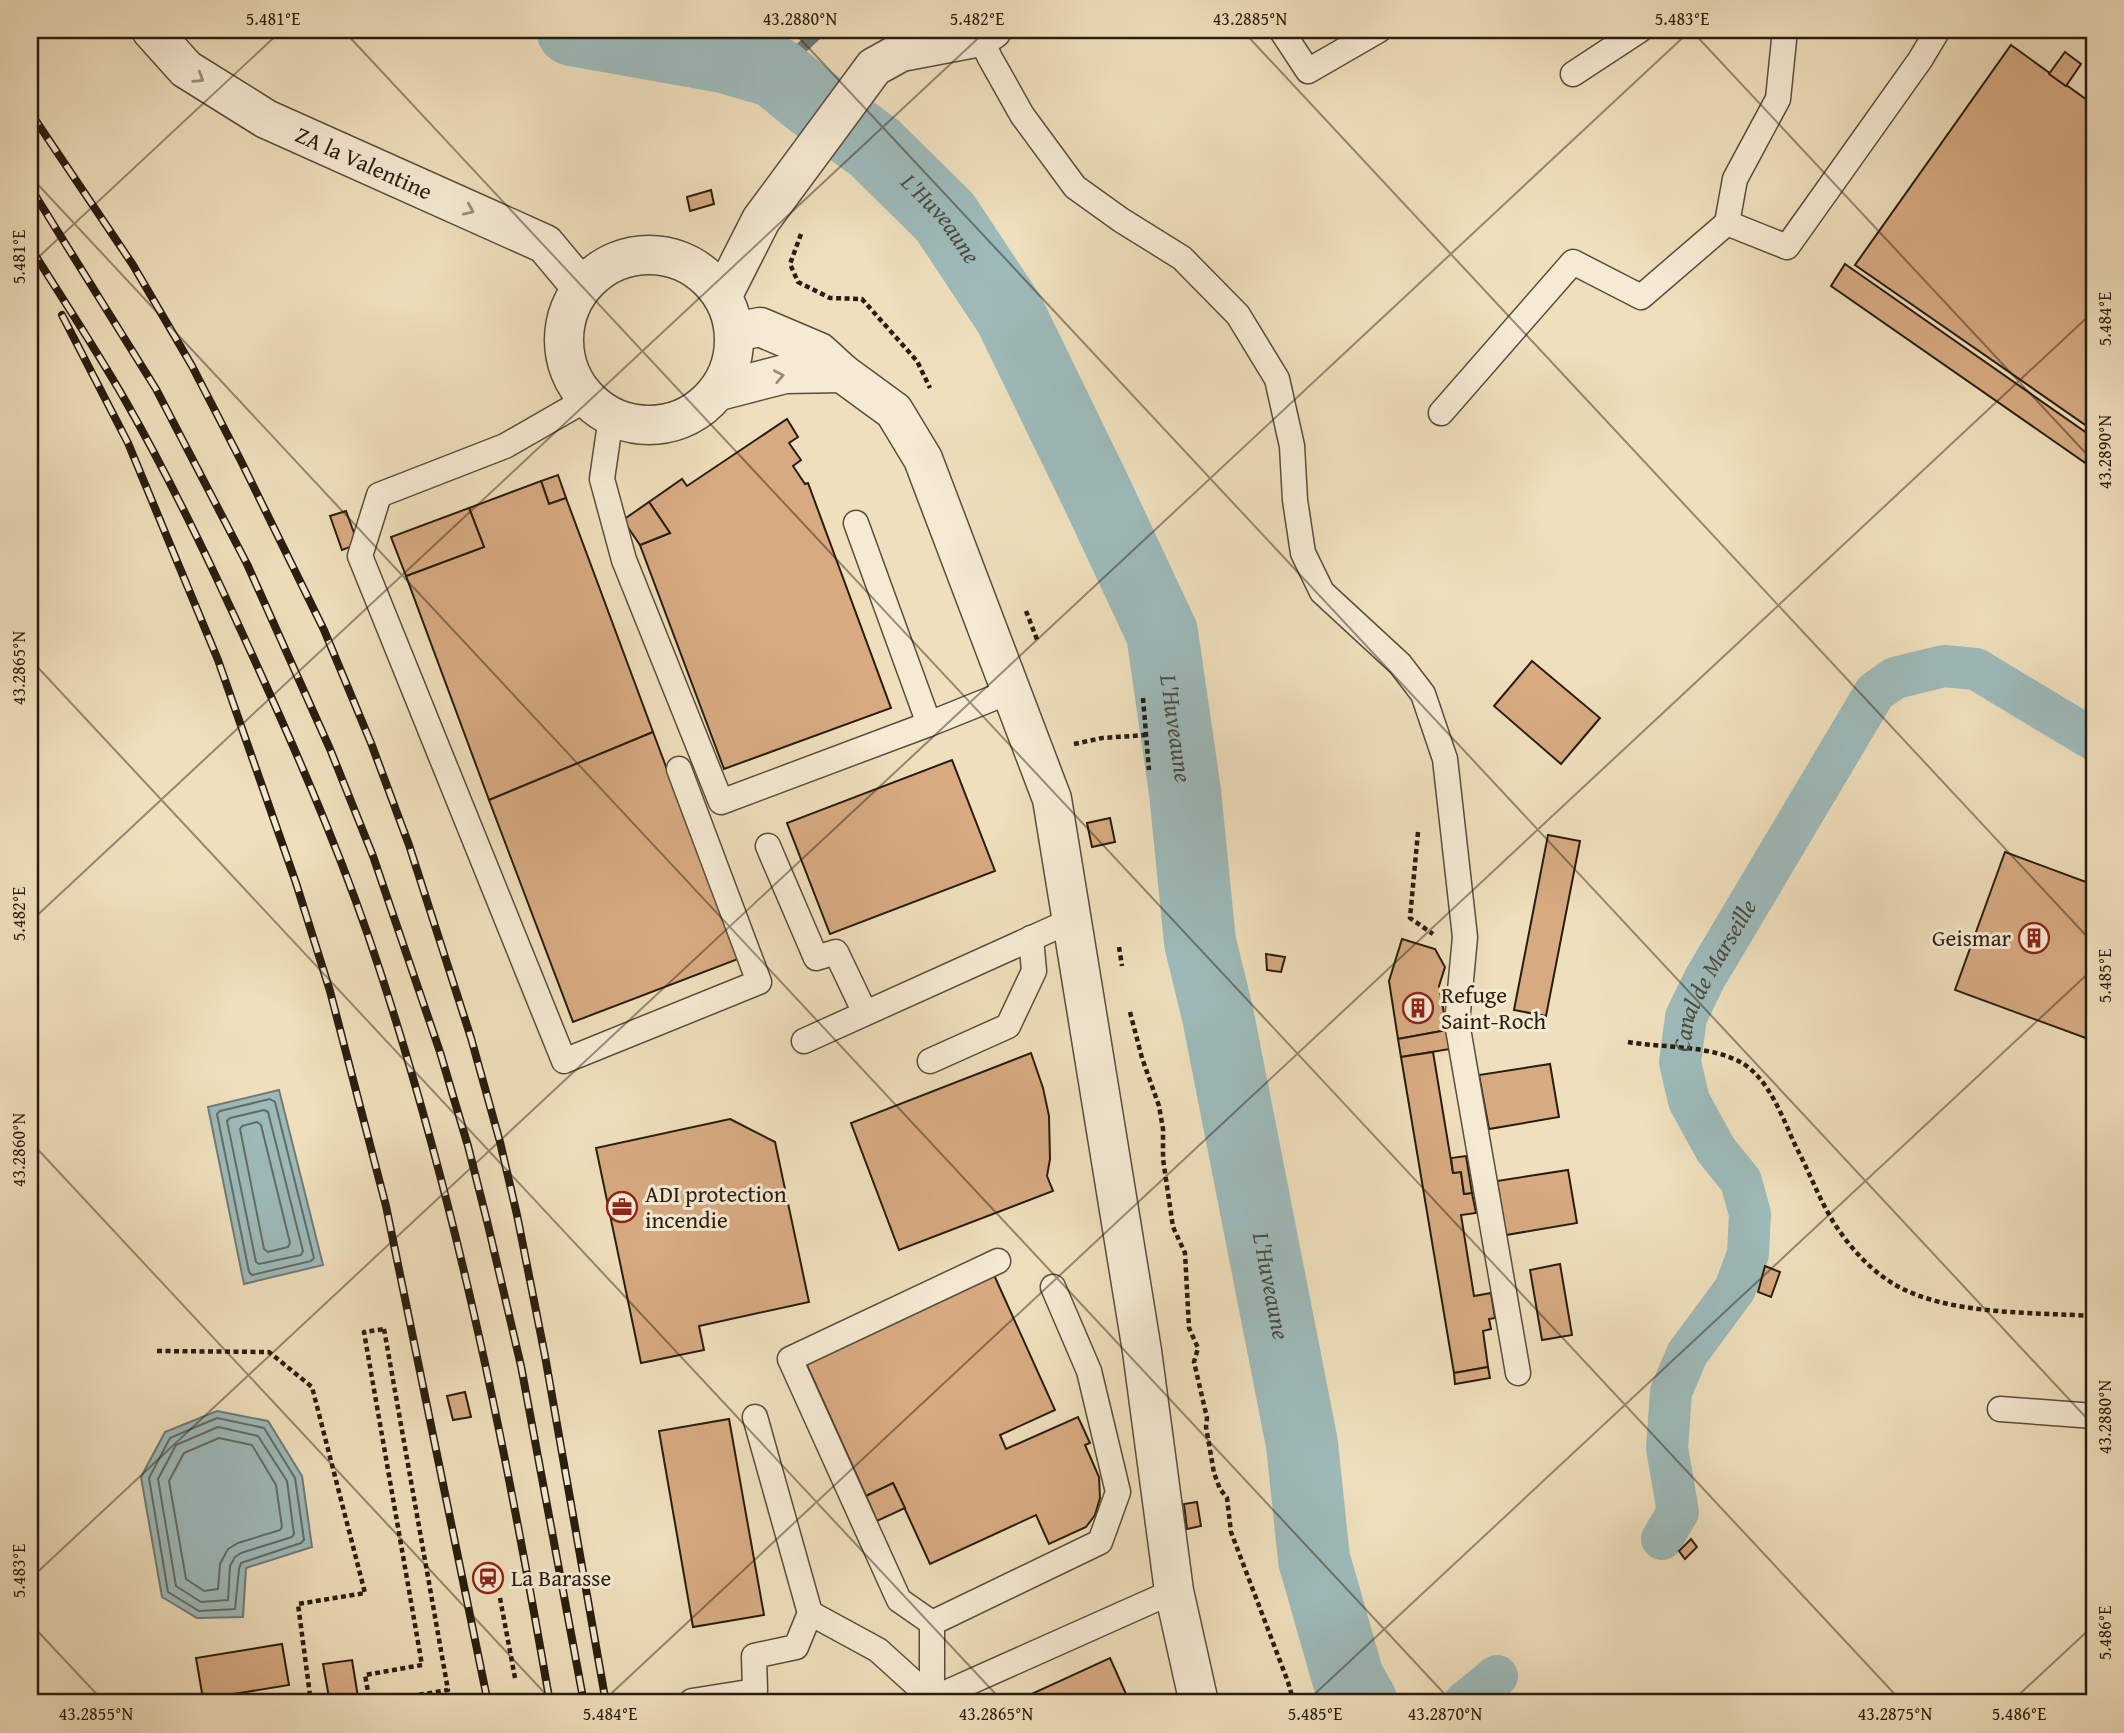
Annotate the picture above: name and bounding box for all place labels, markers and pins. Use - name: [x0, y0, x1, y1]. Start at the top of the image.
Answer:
- place label: Geismar: [1932, 921, 2012, 954]
- building icon: Geismar: [2017, 921, 2051, 955]
- place label: Refuge Saint-Roch: [1441, 978, 1546, 1037]
- building icon: Refuge Saint-Roch: [1401, 991, 1435, 1025]
- place label: ADI protection incendie: [645, 1177, 787, 1236]
- office icon: ADI protection incendie: [605, 1190, 639, 1224]
- station icon: La Barasse: [471, 1561, 505, 1595]
- place label: La Barasse: [511, 1561, 611, 1594]

